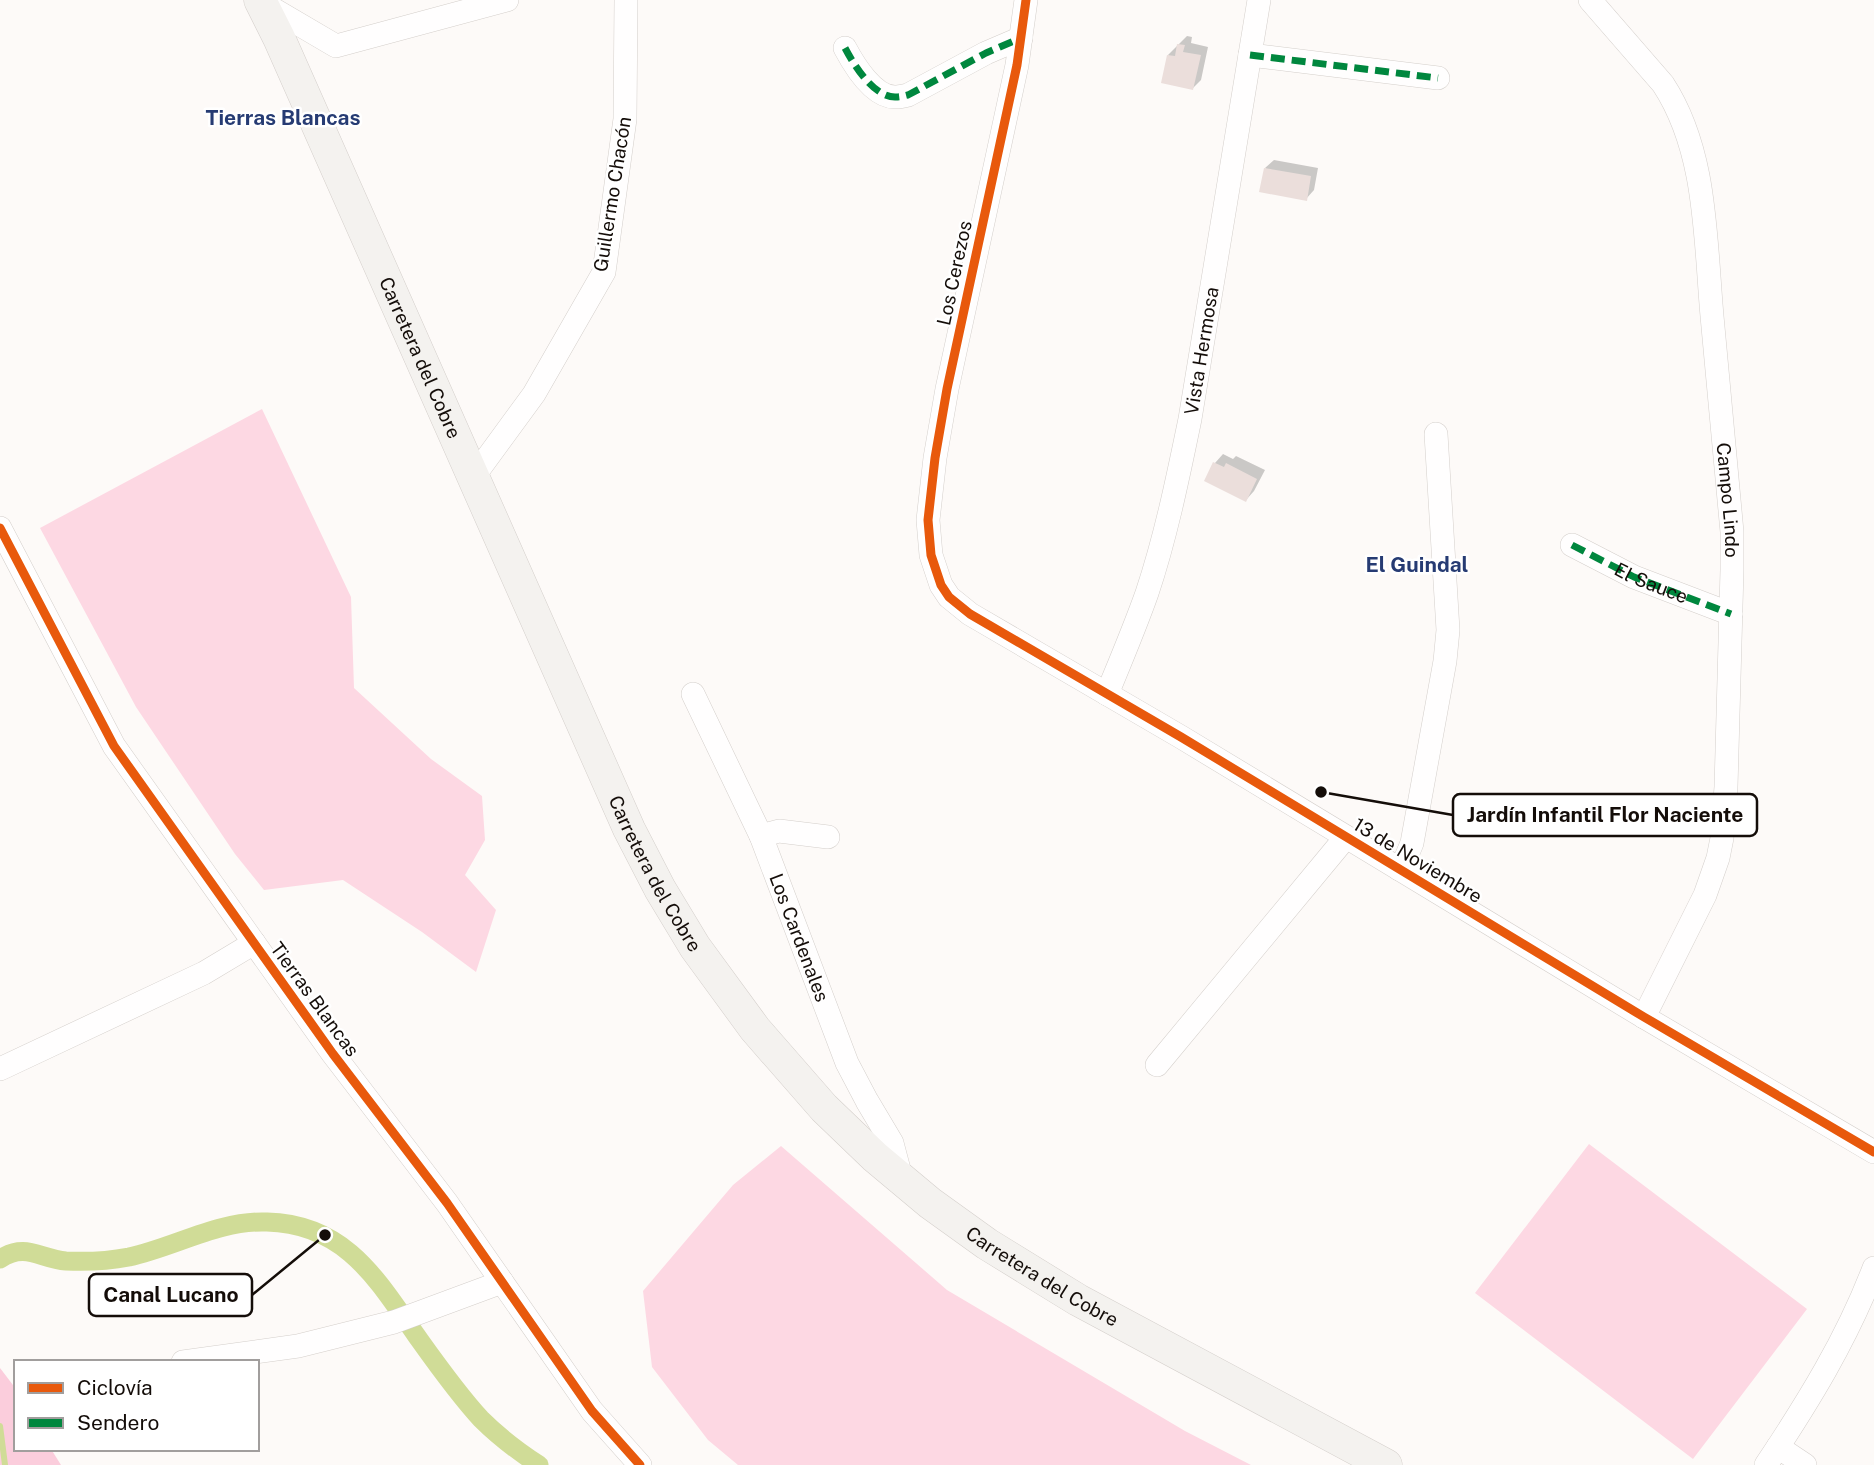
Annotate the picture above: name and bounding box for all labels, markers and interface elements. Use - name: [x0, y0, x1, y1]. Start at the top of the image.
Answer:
- district label: Tierras Blancas: [206, 105, 360, 130]
- street label: Guillermo Chacón: [589, 115, 635, 273]
- street label: Los Cerezos: [932, 219, 976, 327]
- street label: Carretera del Cobre: [375, 274, 466, 442]
- street label: Vista Hermosa: [1180, 285, 1223, 416]
- street label: Campo Lindo: [1712, 442, 1743, 558]
- district label: El Guindal: [1365, 552, 1469, 577]
- street label: El Sauce: [1611, 558, 1691, 608]
- street label: Carretera del Cobre: [605, 792, 706, 956]
- callout: Jardín Infantil Flor Naciente: [1453, 794, 1757, 836]
- text: Jardín Infantil Flor Naciente: [1467, 802, 1743, 827]
- street label: 13 de Noviembre: [1350, 813, 1486, 907]
- street label: Los Cardenales: [765, 870, 834, 1005]
- street label: Tierras Blancas: [266, 938, 364, 1060]
- street label: Carretera del Cobre: [962, 1222, 1122, 1331]
- callout: Canal Lucano: [89, 1274, 252, 1316]
- text: Canal Lucano: [103, 1282, 239, 1307]
- legend: [14, 1360, 259, 1451]
- text: Ciclovía: [77, 1375, 153, 1400]
- text: Sendero: [77, 1410, 159, 1435]

